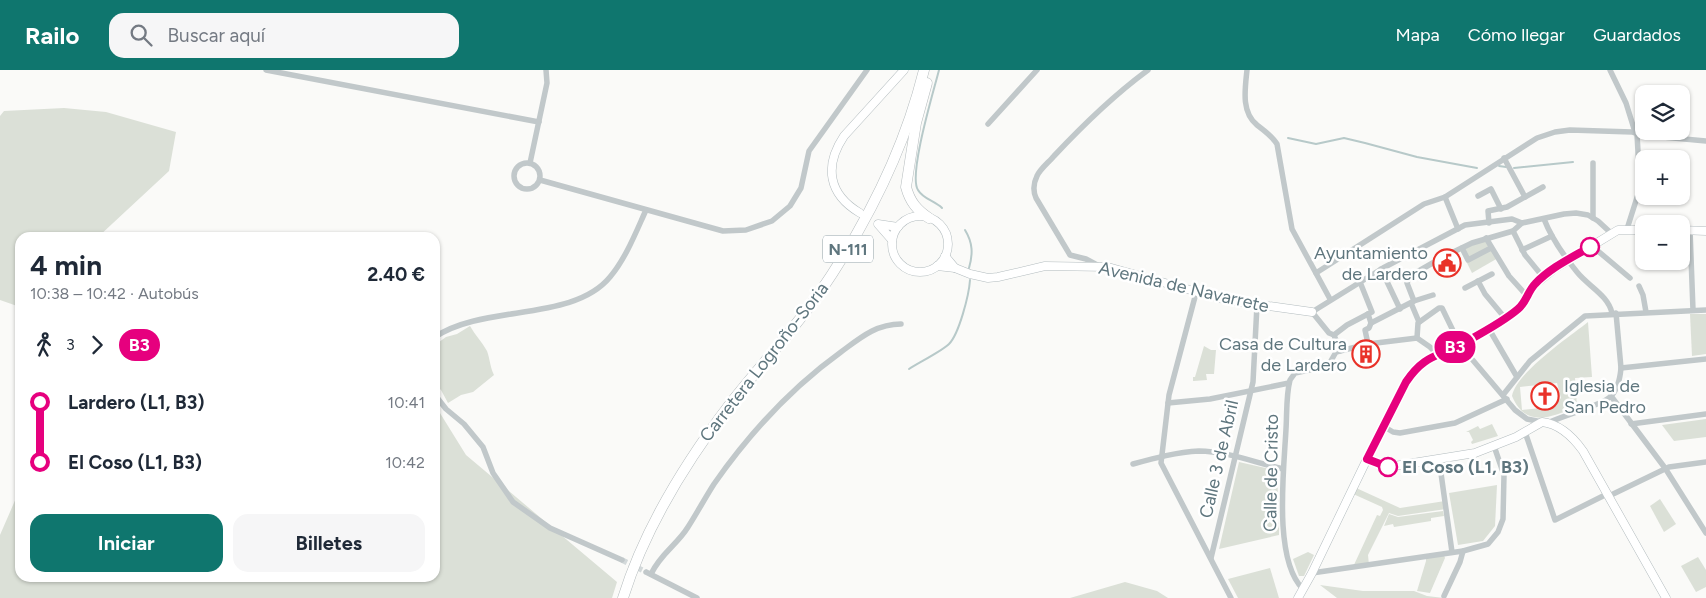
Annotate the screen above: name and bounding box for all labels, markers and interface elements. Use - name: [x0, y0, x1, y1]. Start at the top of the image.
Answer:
- search box: [109, 13, 459, 58]
- text: Railo: [25, 21, 79, 50]
- icon: search: [127, 21, 155, 49]
- text: Buscar aquí: [167, 24, 265, 47]
- text: Mapa: [1395, 24, 1440, 46]
- text: Cómo llegar: [1468, 24, 1565, 46]
- text: Guardados: [1593, 24, 1681, 46]
- map controls: [1635, 85, 1690, 270]
- button: layers: [1635, 85, 1690, 140]
- button: +: [1635, 150, 1690, 205]
- button: −: [1635, 215, 1690, 270]
- road number: N-111: [823, 235, 873, 262]
- unlabelled marker: [1580, 237, 1600, 257]
- place label: Ayuntamiento de Lardero: [1314, 242, 1428, 285]
- text: 4 min: [30, 248, 102, 282]
- public building icon: Ayuntamiento de Lardero: [1432, 248, 1462, 278]
- street label: Avenida de Navarrete: [1097, 257, 1271, 317]
- text: 2.40 €: [367, 263, 425, 286]
- street label: Carretera Logroño-Soria: [695, 278, 833, 446]
- text: 10:38 – 10:42 · Autobús: [30, 284, 199, 303]
- icon: walk: [30, 331, 58, 359]
- icon: forward: [83, 331, 111, 359]
- line badge: B3: [1432, 331, 1478, 363]
- place label: Casa de Cultura de Lardero: [1219, 333, 1347, 376]
- text: B3: [129, 334, 150, 356]
- text: 3: [66, 335, 75, 354]
- text: B3: [1444, 336, 1466, 358]
- building icon: Casa de Cultura de Lardero: [1351, 339, 1381, 369]
- place label: Iglesia de San Pedro: [1564, 375, 1646, 418]
- church icon: Iglesia de San Pedro: [1530, 381, 1560, 411]
- text: Lardero (L1, B3): [68, 391, 204, 414]
- text: 10:41: [388, 393, 425, 412]
- street label: Calle 3 de Abril: [1195, 398, 1243, 520]
- street label: Calle de Cristo: [1259, 414, 1283, 532]
- text: El Coso (L1, B3): [68, 451, 202, 474]
- text: 10:42: [385, 453, 425, 472]
- place label: El Coso (L1, B3): [1402, 456, 1529, 478]
- marker: El Coso (L1, B3): [1378, 457, 1398, 477]
- button: Iniciar: [30, 514, 223, 572]
- button: Billetes: [233, 514, 425, 572]

